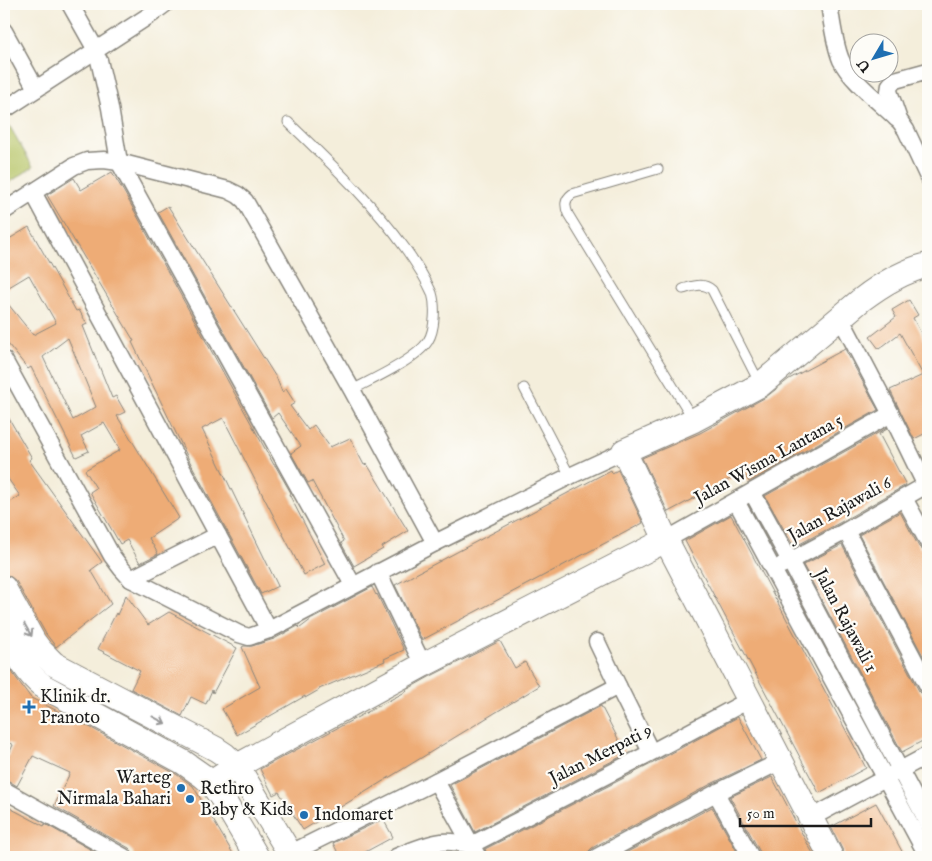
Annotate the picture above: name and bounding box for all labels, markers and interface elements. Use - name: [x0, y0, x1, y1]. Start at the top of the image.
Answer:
- north arrow: [850, 32, 900, 82]
- text: U: [853, 54, 876, 76]
- street label: Jalan Wisma Lantana 5: [689, 409, 848, 511]
- street label: Jalan Rajawali 6: [782, 472, 896, 549]
- street label: Jalan Rajawali 1: [807, 563, 882, 677]
- one-way arrow: [23, 622, 33, 637]
- place label: Klinik dr. Pranoto: [40, 686, 111, 730]
- marker: Klinik dr. Pranoto: [22, 700, 36, 714]
- one-way arrow: [152, 715, 167, 725]
- street label: Jalan Merpati 9: [544, 719, 656, 792]
- place label: Warteg Nirmala Bahari: [57, 767, 171, 811]
- place label: Rethro Baby & Kids: [200, 778, 293, 822]
- marker: Warteg Nirmala Bahari: [175, 782, 187, 794]
- marker: Rethro Baby & Kids: [184, 793, 196, 805]
- scale bar: [740, 796, 871, 828]
- place label: Indomaret: [314, 804, 393, 827]
- text: 50 m: [747, 804, 775, 823]
- marker: Indomaret: [298, 809, 310, 821]

